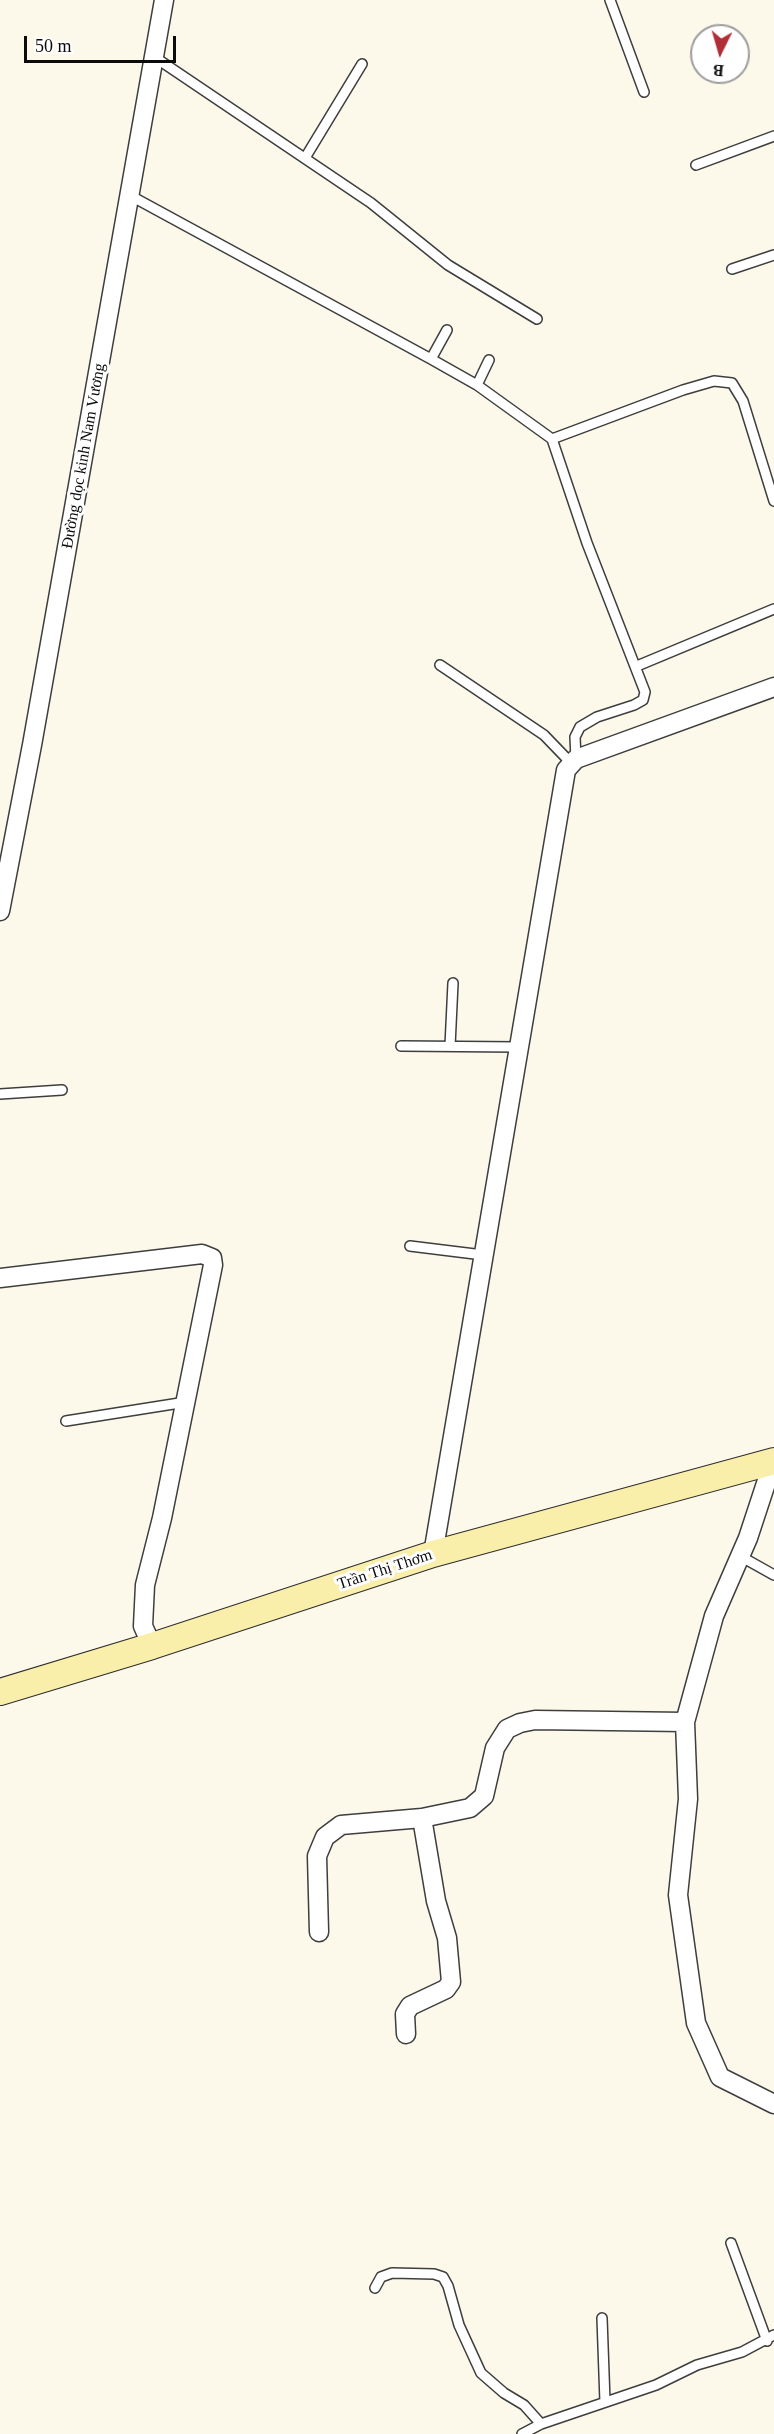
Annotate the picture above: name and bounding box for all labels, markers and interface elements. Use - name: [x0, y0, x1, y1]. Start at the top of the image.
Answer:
- scale bar: [27, 24, 178, 62]
- north arrow: [690, 24, 750, 84]
- text: 50 m: [35, 36, 72, 56]
- text: B: [713, 62, 725, 79]
- street label: Đường dọc kinh Nam Vương: [58, 362, 110, 550]
- street label: Trần Thị Thơm: [335, 1546, 435, 1594]

